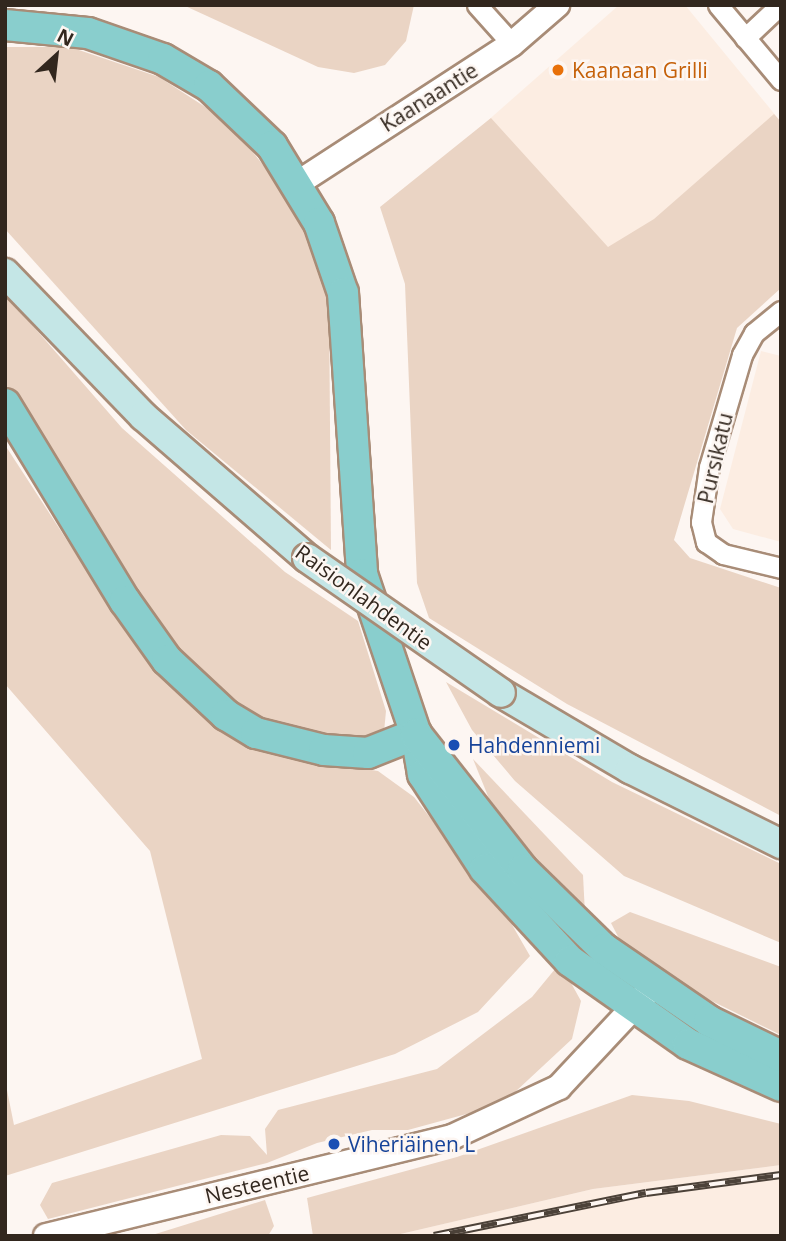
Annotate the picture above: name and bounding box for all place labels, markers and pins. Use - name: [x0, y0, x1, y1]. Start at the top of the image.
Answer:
- place label: Kaanaan Grilli: [572, 57, 708, 83]
- marker: Kaanaan Grilli: [550, 62, 566, 78]
- place label: Hahdenniemi: [468, 732, 600, 758]
- marker: Hahdenniemi: [446, 737, 462, 753]
- place label: Viheriäinen L: [348, 1131, 475, 1157]
- marker: Viheriäinen L: [326, 1136, 342, 1152]

